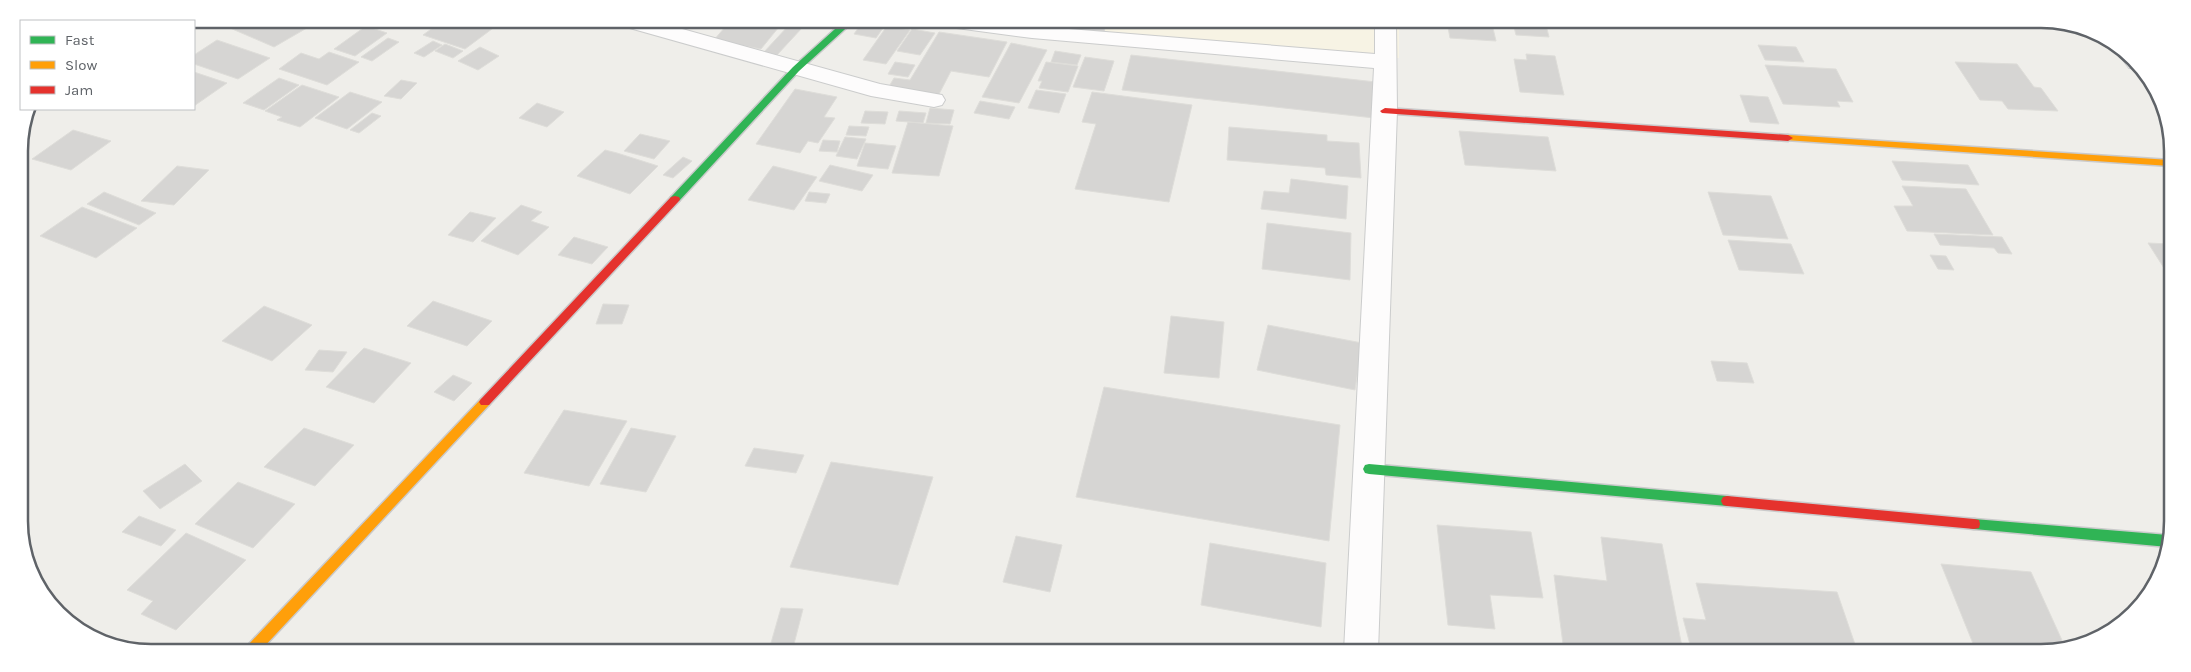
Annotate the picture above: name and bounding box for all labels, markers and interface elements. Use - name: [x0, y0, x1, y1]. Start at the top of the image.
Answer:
- legend: [20, 20, 195, 110]
- text: Fast: [65, 31, 95, 49]
- text: Slow: [65, 56, 97, 74]
- text: Jam: [65, 81, 93, 99]

